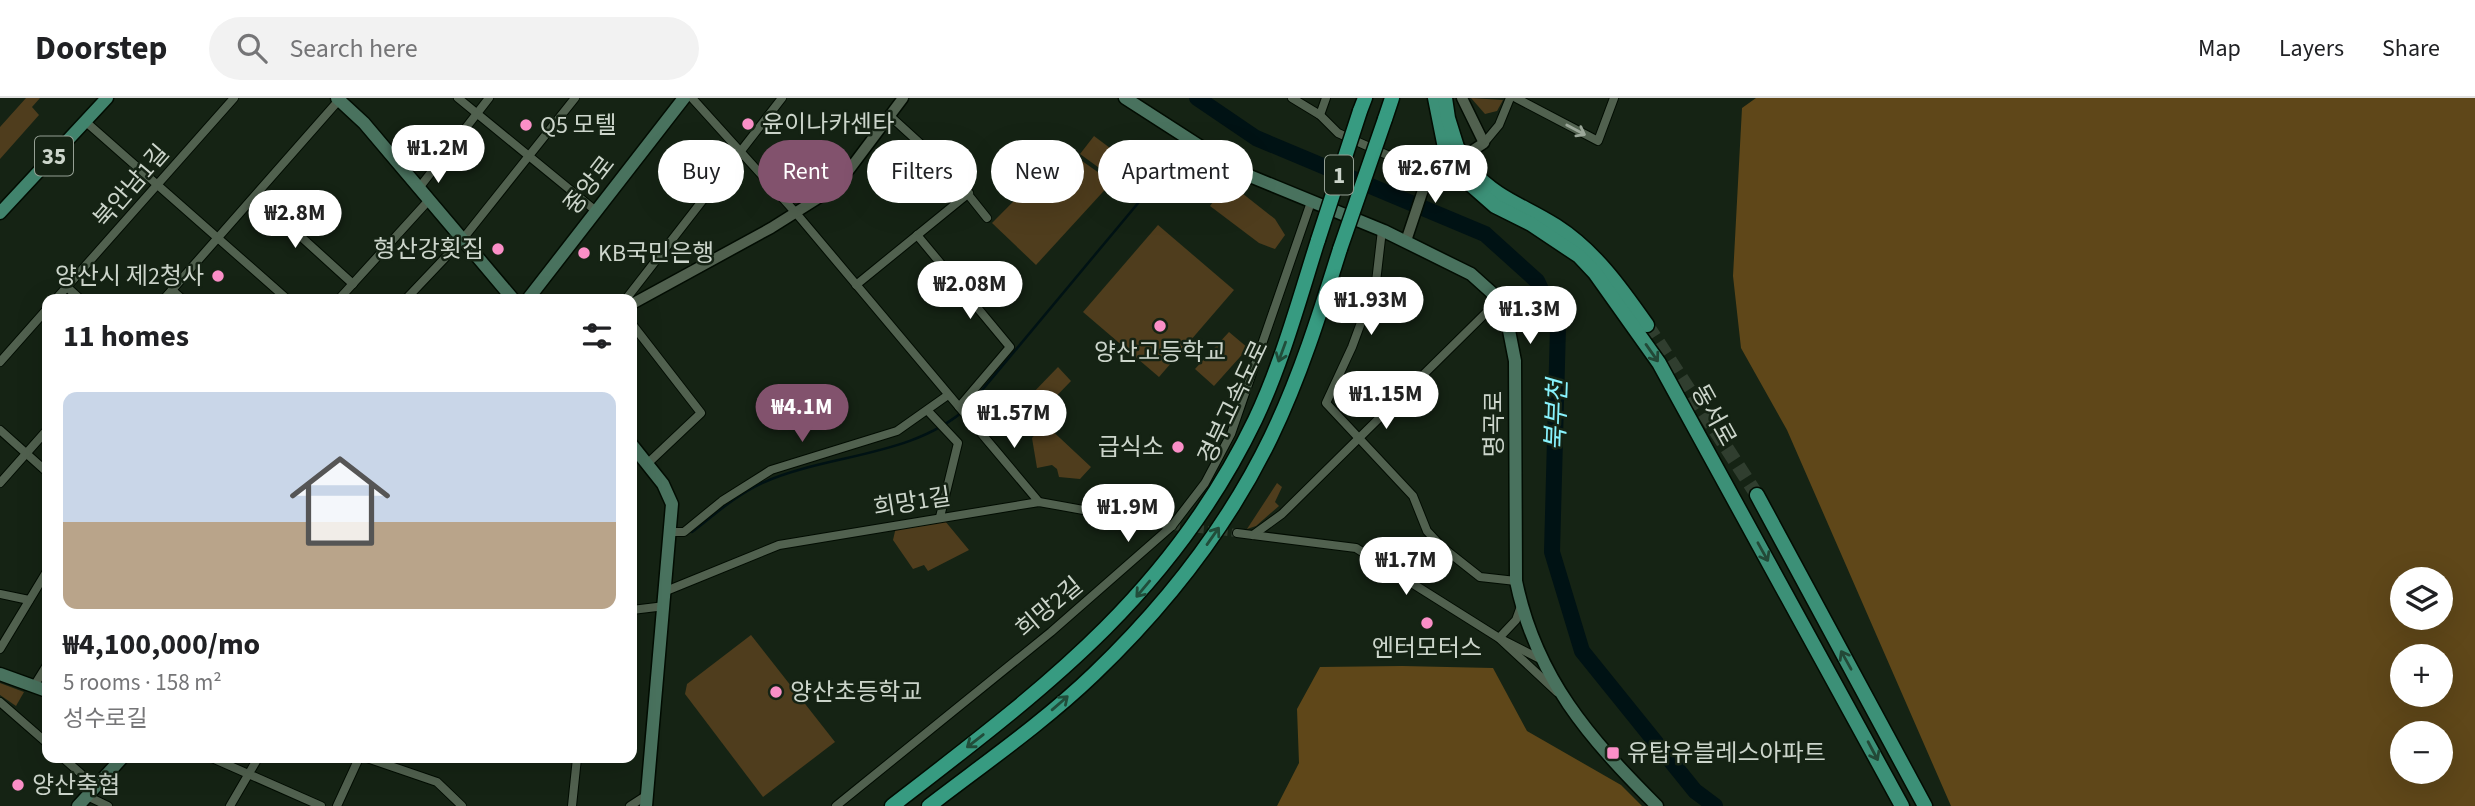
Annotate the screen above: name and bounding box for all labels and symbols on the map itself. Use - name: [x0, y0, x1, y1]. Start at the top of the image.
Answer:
- place label: 윤이나카센타: [762, 107, 894, 142]
- place label: Q5 모텔: [540, 108, 617, 143]
- marker: 윤이나카센타: [740, 116, 756, 132]
- marker: Q5 모텔: [518, 117, 534, 133]
- one-way arrow: [1565, 124, 1586, 137]
- pin: ₩1.2M: [389, 126, 487, 185]
- road number: 35: [35, 137, 73, 176]
- street label: 북안남1길: [85, 137, 177, 236]
- pin: ₩2.67M: [1378, 146, 1492, 205]
- street label: 중앙로: [555, 148, 624, 222]
- road number: 1: [1325, 156, 1353, 194]
- pin: ₩2.8M: [246, 190, 344, 250]
- place label: 형산강횟집: [374, 232, 484, 267]
- place label: KB국민은행: [598, 236, 714, 271]
- marker: 형산강횟집: [490, 241, 506, 257]
- marker: KB국민은행: [576, 245, 592, 261]
- place label: 양산시 제2청사: [55, 259, 204, 294]
- pin: ₩2.08M: [913, 262, 1027, 321]
- marker: 양산시 제2청사: [210, 268, 226, 284]
- pin: ₩1.93M: [1314, 278, 1428, 337]
- pin: ₩1.3M: [1481, 286, 1579, 346]
- marker: 양산고등학교: [1152, 318, 1168, 334]
- place label: 양산고등학교: [1094, 335, 1226, 370]
- street label: 경부고속도로: [1190, 335, 1277, 470]
- one-way arrow: [1275, 340, 1287, 362]
- one-way arrow: [1645, 343, 1659, 363]
- pin: ₩1.15M: [1329, 372, 1443, 431]
- water label: 북부천: [1537, 375, 1576, 452]
- street label: 동서로: [1682, 378, 1745, 453]
- pin: ₩4.1M: [753, 384, 851, 444]
- pin: ₩1.57M: [957, 390, 1071, 450]
- street label: 명곡로: [1477, 391, 1512, 457]
- place label: 급식소: [1098, 430, 1164, 465]
- marker: 급식소: [1170, 439, 1186, 455]
- street label: 희망1길: [871, 479, 953, 526]
- pin: ₩1.9M: [1079, 484, 1177, 544]
- one-way arrow: [1206, 527, 1220, 546]
- pin: ₩1.7M: [1357, 538, 1455, 597]
- one-way arrow: [1757, 541, 1770, 562]
- street label: 희망2길: [1008, 569, 1091, 646]
- one-way arrow: [1136, 580, 1152, 598]
- marker: 엔터모터스: [1419, 615, 1435, 631]
- place label: 엔터모터스: [1372, 631, 1482, 666]
- one-way arrow: [1839, 650, 1853, 670]
- place label: 양산초등학교: [790, 675, 922, 710]
- marker: 양산초등학교: [768, 684, 784, 700]
- one-way arrow: [1051, 695, 1069, 711]
- one-way arrow: [966, 734, 985, 749]
- place label: 유탑유블레스아파트: [1627, 736, 1826, 771]
- one-way arrow: [1866, 741, 1880, 761]
- marker: 유탑유블레스아파트: [1605, 745, 1621, 761]
- place label: 양산축협: [32, 768, 120, 803]
- marker: 양산축협: [10, 777, 26, 793]

